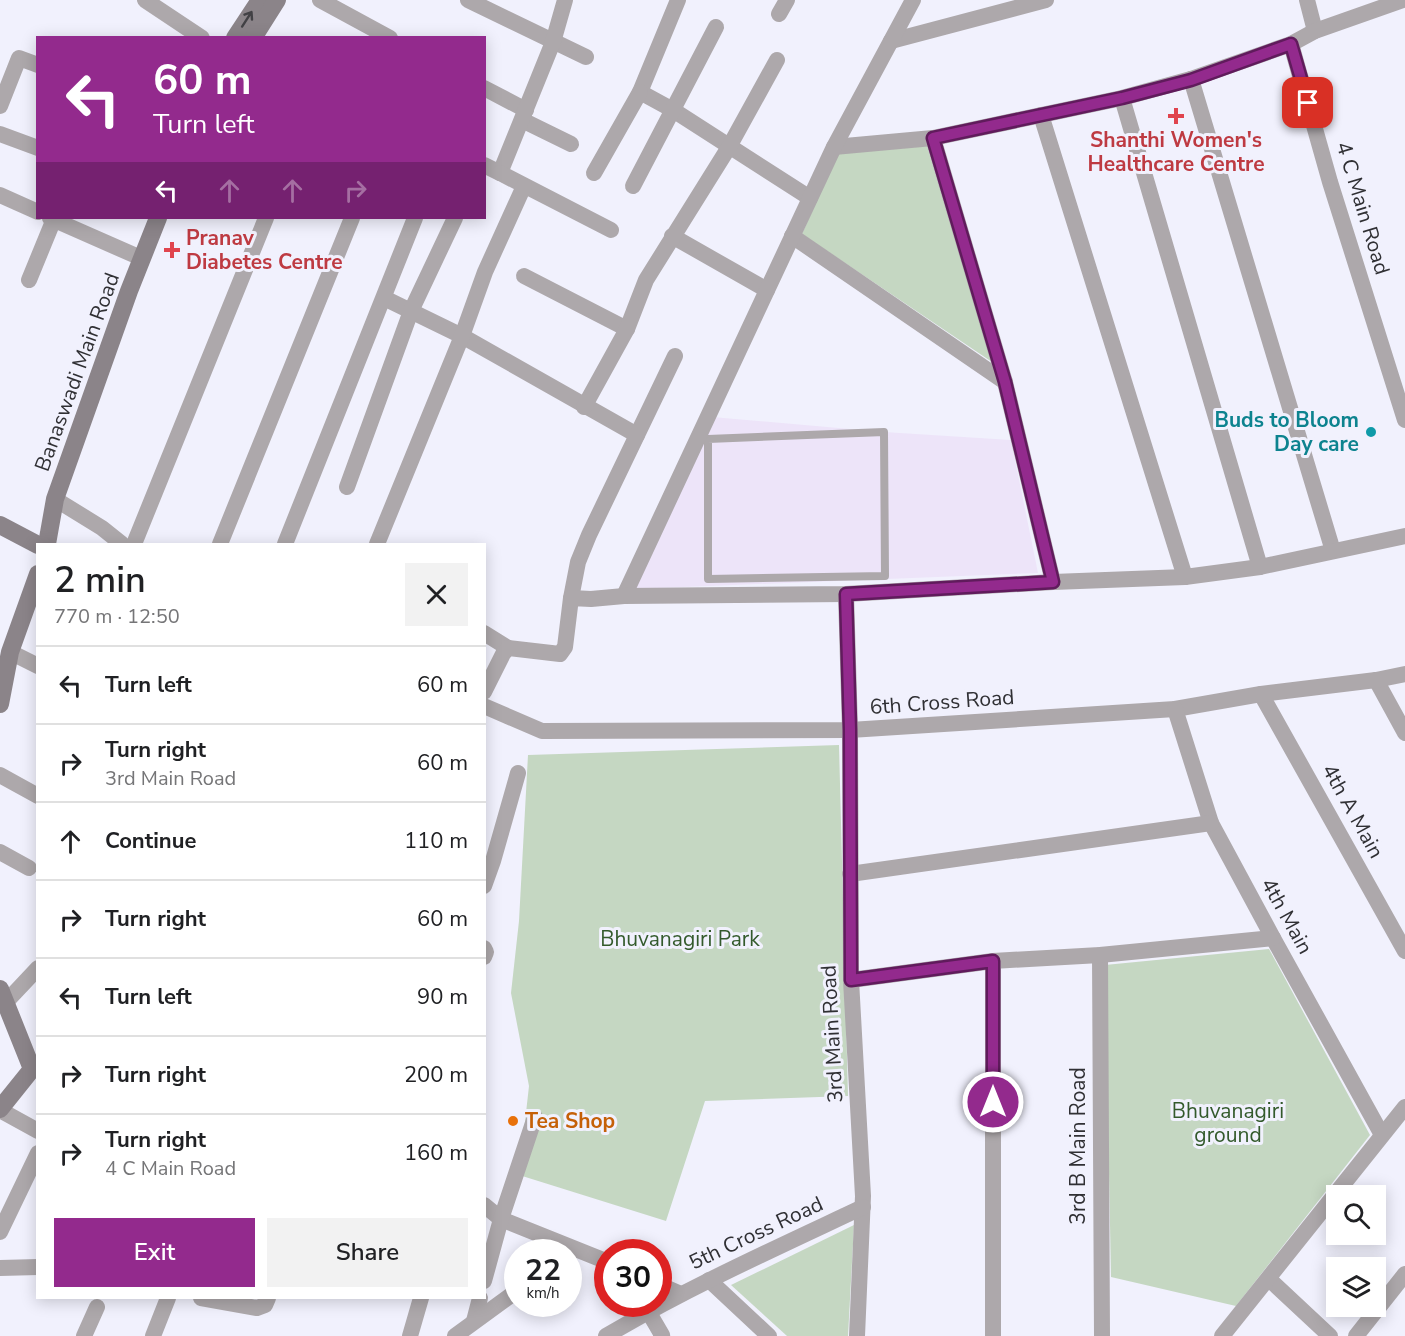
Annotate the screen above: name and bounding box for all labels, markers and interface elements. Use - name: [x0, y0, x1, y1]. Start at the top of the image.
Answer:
- one-way arrow: [242, 11, 254, 28]
- text: 60 m: [153, 52, 252, 109]
- icon: left: [54, 60, 132, 138]
- pin: [1282, 77, 1333, 128]
- icon: arrive: [1291, 86, 1324, 119]
- text: Turn left: [153, 106, 254, 143]
- marker: Shanthi Women's Healthcare Centre: [1167, 107, 1185, 125]
- place label: Shanthi Women's Healthcare Centre: [1087, 126, 1265, 178]
- street label: 4 C Main Road: [1329, 138, 1397, 278]
- icon: left: [150, 174, 183, 207]
- icon: ahead: [213, 174, 246, 207]
- icon: ahead: [276, 174, 309, 207]
- icon: right: [339, 174, 372, 207]
- place label: Pranav Diabetes Centre: [186, 224, 343, 276]
- marker: Pranav Diabetes Centre: [163, 241, 181, 259]
- street label: Banaswadi Main Road: [28, 269, 126, 475]
- place label: Buds to Bloom Day care: [1214, 406, 1359, 458]
- marker: Buds to Bloom Day care: [1364, 425, 1378, 439]
- text: 2 min: [54, 556, 146, 605]
- button: close: [405, 563, 468, 626]
- text: 770 m · 12:50: [54, 603, 180, 630]
- icon: left: [54, 669, 87, 702]
- text: Turn left: [105, 670, 192, 700]
- text: 60 m: [417, 670, 468, 700]
- street label: 6th Cross Road: [869, 683, 1015, 721]
- text: Turn right: [105, 735, 206, 765]
- icon: right: [54, 747, 87, 780]
- text: 60 m: [417, 748, 468, 778]
- street label: 4th A Main: [1316, 759, 1390, 863]
- text: 3rd Main Road: [105, 765, 236, 792]
- icon: ahead: [54, 825, 87, 858]
- text: Continue: [105, 826, 196, 856]
- text: 110 m: [404, 826, 468, 856]
- street label: 4th Main: [1255, 873, 1319, 959]
- icon: right: [54, 903, 87, 936]
- text: Turn right: [105, 904, 206, 934]
- text: 60 m: [417, 904, 468, 934]
- park label: Bhuvanagiri Park: [600, 925, 760, 953]
- street label: 3rd Main Road: [814, 964, 850, 1104]
- icon: left: [54, 981, 87, 1014]
- text: Turn left: [105, 982, 192, 1012]
- text: 90 m: [417, 982, 468, 1012]
- icon: right: [54, 1059, 87, 1092]
- text: Turn right: [105, 1060, 206, 1090]
- text: 200 m: [404, 1060, 468, 1090]
- street label: 3rd B Main Road: [1064, 1067, 1092, 1225]
- position arrow: [961, 1070, 1025, 1134]
- park label: Bhuvanagiri ground: [1172, 1097, 1284, 1149]
- place label: Tea Shop: [525, 1107, 615, 1135]
- marker: Tea Shop: [506, 1114, 520, 1128]
- text: Turn right: [105, 1125, 206, 1155]
- icon: right: [54, 1137, 87, 1170]
- text: 160 m: [404, 1138, 468, 1168]
- text: 4 C Main Road: [105, 1155, 236, 1182]
- map controls: [1326, 1185, 1386, 1317]
- button: search: [1326, 1185, 1386, 1245]
- street label: 5th Cross Road: [684, 1190, 828, 1276]
- button: Exit: [54, 1218, 255, 1287]
- button: Share: [267, 1218, 468, 1287]
- speed limit sign: 30: [594, 1239, 672, 1317]
- text: 22: [525, 1250, 561, 1291]
- button: layers: [1326, 1257, 1386, 1317]
- text: km/h: [526, 1283, 560, 1303]

